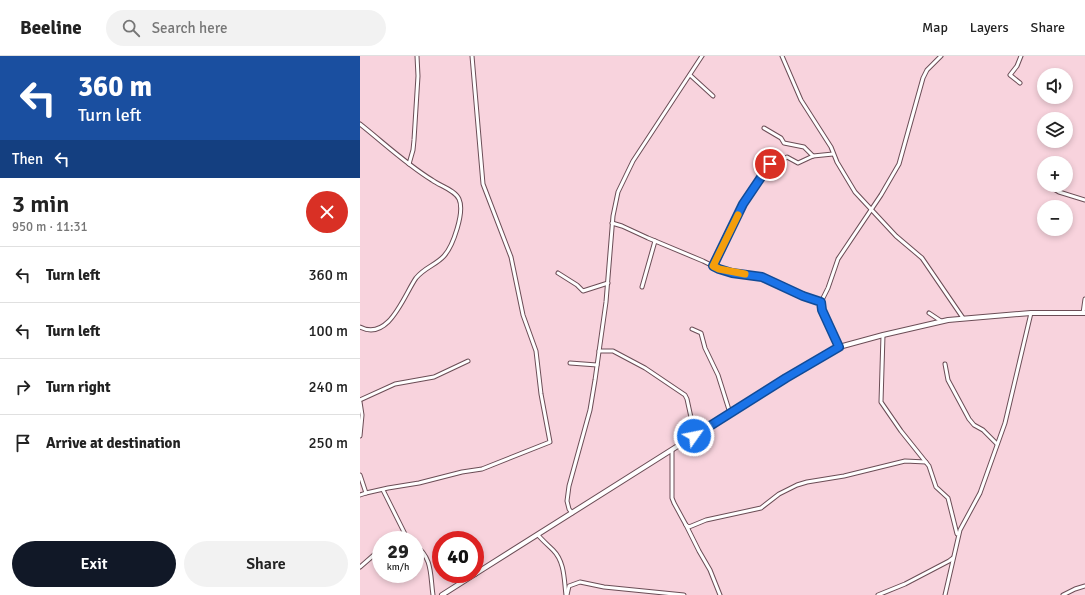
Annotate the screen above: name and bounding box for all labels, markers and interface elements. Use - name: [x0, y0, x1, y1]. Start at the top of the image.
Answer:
- search box: [106, 10, 386, 46]
- text: Beeline: [20, 16, 82, 40]
- icon: search: [120, 17, 142, 39]
- text: Search here: [152, 19, 227, 37]
- text: Map: [922, 19, 948, 36]
- text: Layers: [970, 19, 1009, 36]
- text: Share: [1031, 19, 1065, 36]
- map controls: [1037, 68, 1073, 236]
- button: sound: [1037, 68, 1073, 104]
- text: 360 m: [78, 70, 152, 104]
- icon: left: [12, 72, 64, 124]
- text: Turn left: [78, 104, 141, 126]
- button: layers: [1037, 112, 1073, 148]
- pin: [753, 147, 787, 181]
- icon: left: [51, 148, 73, 170]
- text: Then: [12, 150, 43, 168]
- icon: arrive: [759, 153, 781, 175]
- button: +: [1037, 156, 1073, 192]
- text: 3 min: [12, 189, 69, 219]
- button: close: [306, 191, 348, 233]
- button: −: [1037, 200, 1073, 236]
- text: 950 m · 11:31: [12, 219, 88, 235]
- icon: left: [12, 264, 34, 286]
- text: Turn left: [46, 266, 100, 284]
- text: 360 m: [308, 266, 348, 284]
- icon: left: [12, 320, 34, 342]
- text: Turn left: [46, 322, 100, 340]
- text: 100 m: [308, 322, 348, 340]
- icon: right: [12, 376, 34, 398]
- text: Turn right: [46, 378, 111, 396]
- text: 240 m: [308, 378, 348, 396]
- position arrow: [673, 415, 715, 457]
- icon: arrive: [12, 432, 34, 454]
- text: Arrive at destination: [46, 434, 181, 452]
- text: 250 m: [308, 434, 348, 452]
- speed limit sign: 40: [432, 531, 484, 583]
- text: 29: [387, 539, 409, 564]
- button: Exit: [12, 541, 176, 587]
- button: Share: [184, 541, 348, 587]
- text: km/h: [387, 561, 409, 573]

